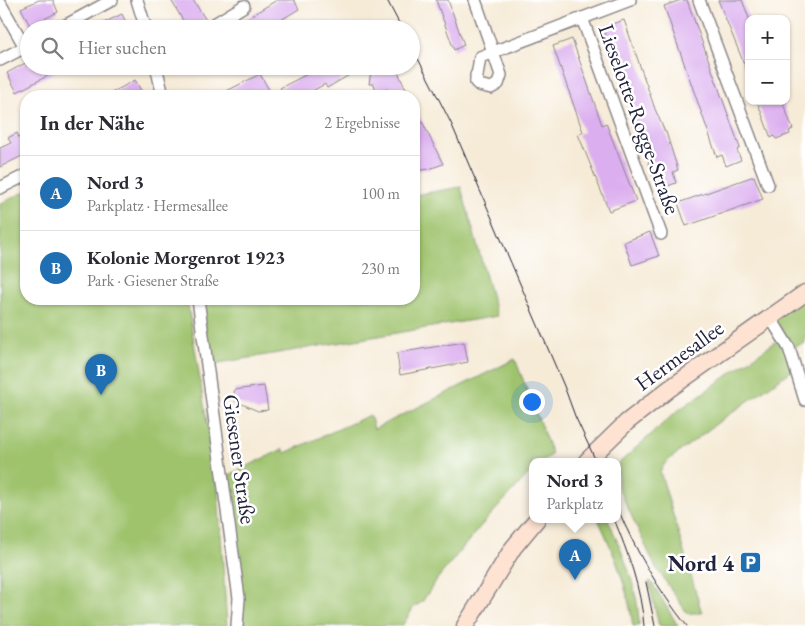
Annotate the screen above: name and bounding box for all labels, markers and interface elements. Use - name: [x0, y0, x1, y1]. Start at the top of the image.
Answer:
- map controls: [745, 15, 790, 105]
- button: +: [745, 15, 790, 60]
- search box: [20, 20, 420, 75]
- street label: Lieselotte-Rogge-Straße: [592, 20, 688, 219]
- icon: search: [38, 34, 66, 62]
- text: Hier suchen: [78, 35, 167, 60]
- button: −: [745, 60, 790, 105]
- text: In der Nähe: [40, 109, 145, 136]
- text: 2 Ergebnisse: [324, 112, 400, 133]
- text: Nord 3: [87, 170, 144, 195]
- text: A: [50, 183, 62, 204]
- text: 100 m: [361, 183, 400, 204]
- text: Parkplatz · Hermesallee: [87, 195, 228, 216]
- text: Kolonie Morgenrot 1923: [87, 245, 285, 270]
- text: B: [51, 258, 61, 279]
- text: 230 m: [361, 258, 400, 279]
- text: Park · Giesener Straße: [87, 270, 219, 291]
- street label: Hermesallee: [629, 313, 730, 397]
- pin: B: [85, 354, 117, 395]
- your location: [519, 389, 545, 415]
- street label: Giesener Straße: [216, 392, 263, 526]
- popup: [529, 458, 621, 523]
- text: Nord 3: [546, 468, 604, 493]
- text: Parkplatz: [546, 493, 603, 514]
- pin: A: [559, 539, 591, 580]
- place label: Nord 4: [668, 549, 734, 578]
- parking icon: Nord 4: [738, 551, 762, 575]

